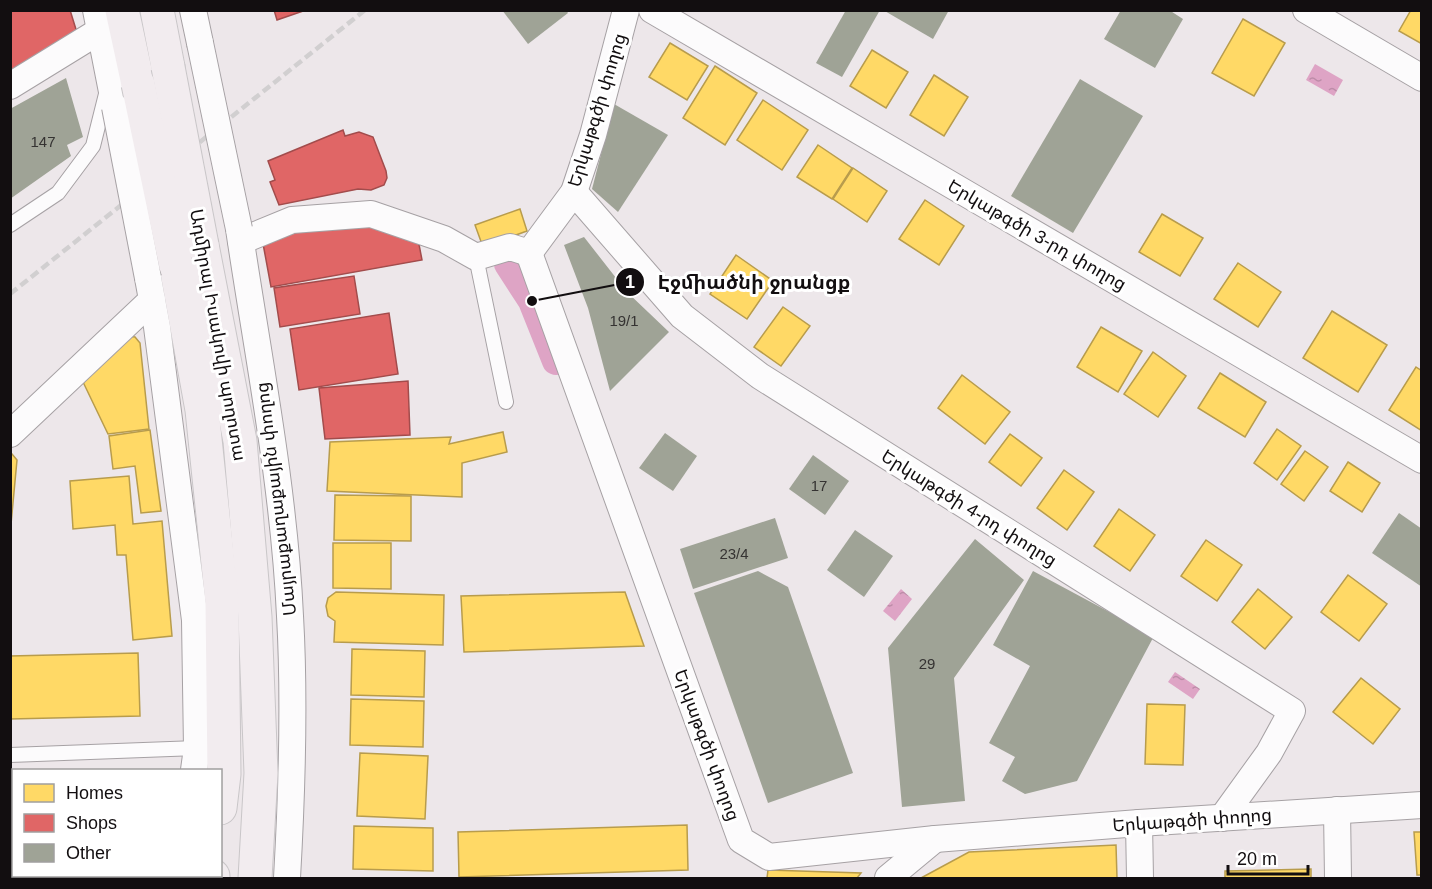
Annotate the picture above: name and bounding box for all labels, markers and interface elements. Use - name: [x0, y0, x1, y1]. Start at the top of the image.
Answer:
- street label: Երկաթգծի փողոց: [564, 31, 630, 189]
- house number: 147: [30, 133, 56, 150]
- street label: Երկաթգծի 3-րդ փողոց: [944, 176, 1130, 294]
- street label: Ադմիրալ Իսակովի պողոտա: [186, 207, 250, 463]
- callout: Էջմիածնի ջրանցք: [615, 263, 862, 301]
- text: Էջմիածնի ջրանցք: [657, 271, 851, 294]
- text: 1: [625, 272, 635, 292]
- house number: 19/1: [609, 312, 639, 329]
- street label: Մայրաքաղաքային փողոց: [252, 381, 300, 617]
- street label: Երկաթգծի 4-րդ փողոց: [878, 446, 1060, 570]
- house number: 17: [811, 477, 827, 494]
- house number: 23/4: [719, 545, 749, 562]
- house number: 29: [919, 655, 935, 672]
- street label: Երկաթգծի փողոց: [670, 666, 744, 824]
- legend: [12, 769, 222, 877]
- text: Homes: [66, 783, 123, 803]
- street label: Երկաթգծի փողոց: [1112, 804, 1272, 836]
- text: Shops: [66, 813, 117, 833]
- scale bar: [1228, 838, 1308, 876]
- text: Other: [66, 843, 111, 863]
- text: 20 m: [1237, 849, 1277, 869]

